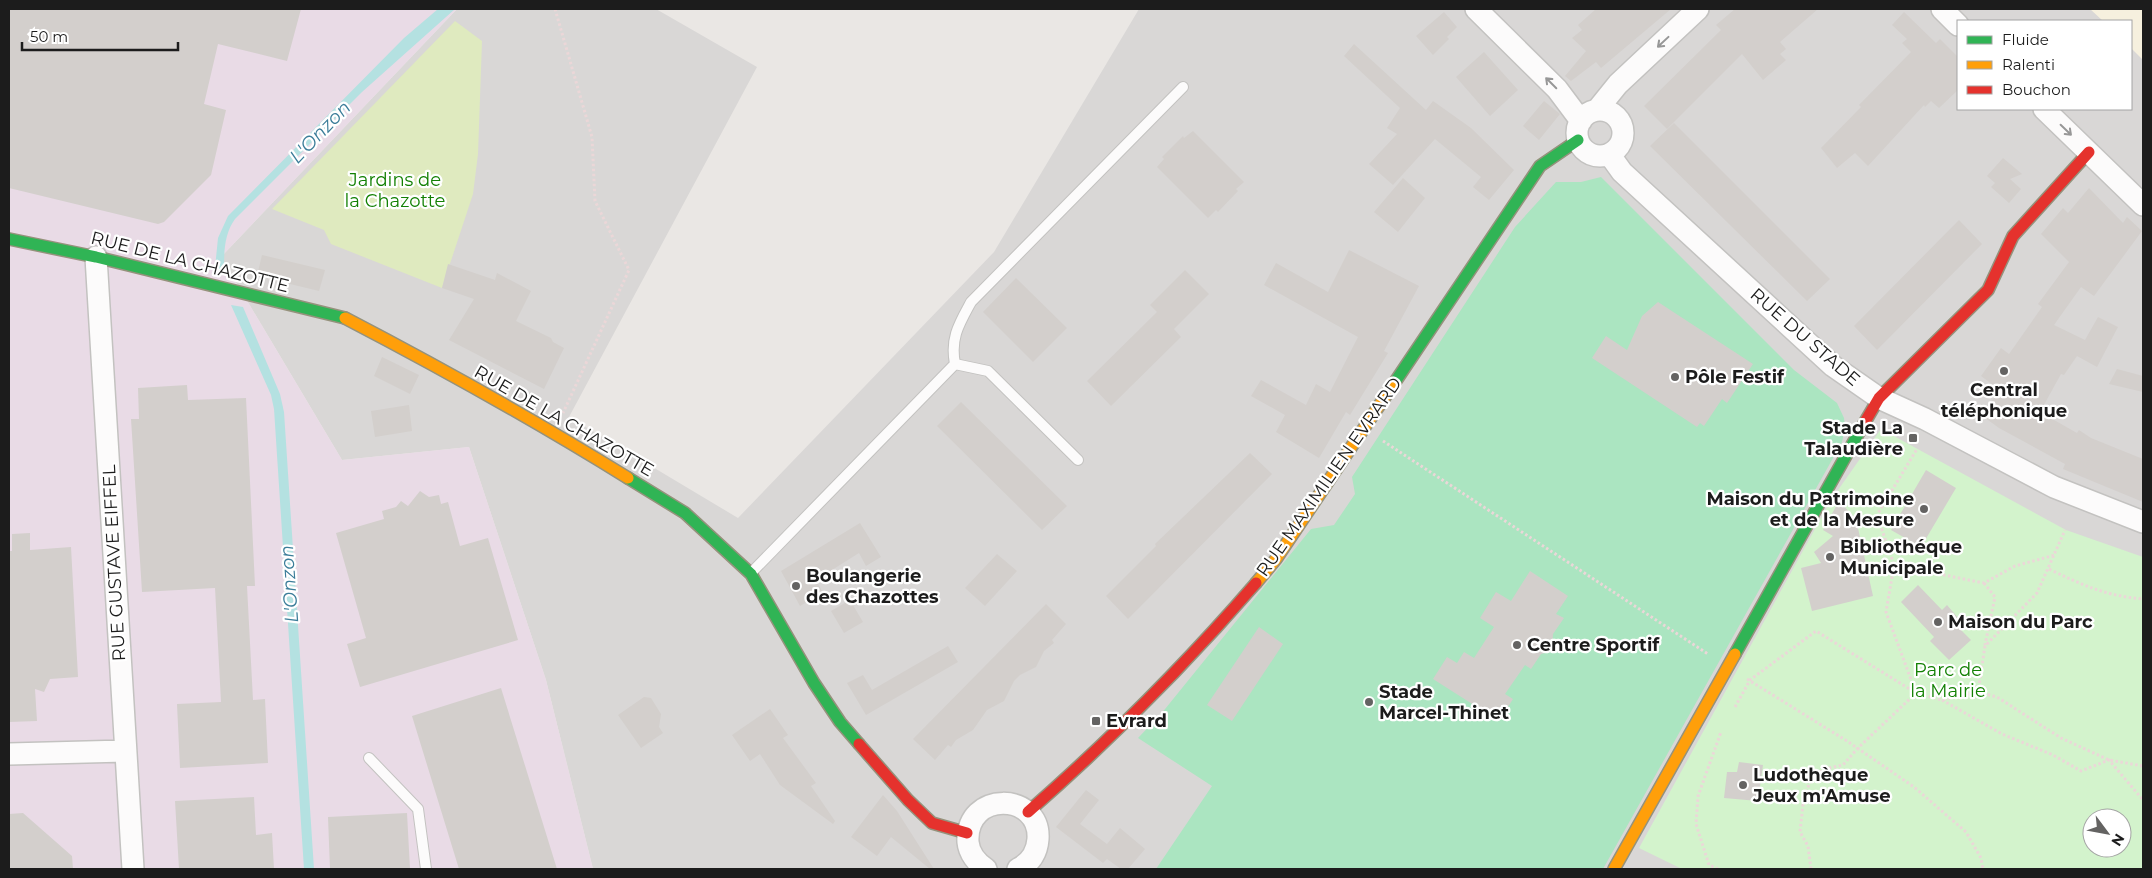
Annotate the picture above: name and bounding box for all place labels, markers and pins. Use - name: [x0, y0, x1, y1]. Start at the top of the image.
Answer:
- marker: Central téléphonique: [1998, 365, 2010, 377]
- place label: Pôle Festif: [1685, 366, 1785, 388]
- marker: Pôle Festif: [1669, 371, 1681, 383]
- place label: Central téléphonique: [1941, 379, 2067, 422]
- place label: Stade La Talaudière: [1804, 417, 1903, 460]
- marker: Stade La Talaudière: [1907, 432, 1919, 444]
- place label: Maison du Patrimoine et de la Mesure: [1707, 488, 1914, 531]
- marker: Maison du Patrimoine et de la Mesure: [1918, 503, 1930, 515]
- place label: Bibliothéque Municipale: [1840, 536, 1962, 579]
- marker: Bibliothéque Municipale: [1824, 551, 1836, 563]
- place label: Boulangerie des Chazottes: [806, 565, 939, 608]
- marker: Boulangerie des Chazottes: [790, 580, 802, 592]
- place label: Maison du Parc: [1948, 611, 2093, 633]
- marker: Maison du Parc: [1932, 616, 1944, 628]
- place label: Centre Sportif: [1527, 634, 1660, 656]
- marker: Centre Sportif: [1511, 639, 1523, 651]
- place label: Stade Marcel-Thinet: [1379, 681, 1509, 724]
- marker: Stade Marcel-Thinet: [1363, 696, 1375, 708]
- place label: Evrard: [1106, 710, 1167, 732]
- marker: Evrard: [1090, 715, 1102, 727]
- place label: Ludothèque Jeux m'Amuse: [1752, 764, 1891, 807]
- marker: Ludothèque Jeux m'Amuse: [1737, 779, 1749, 791]

